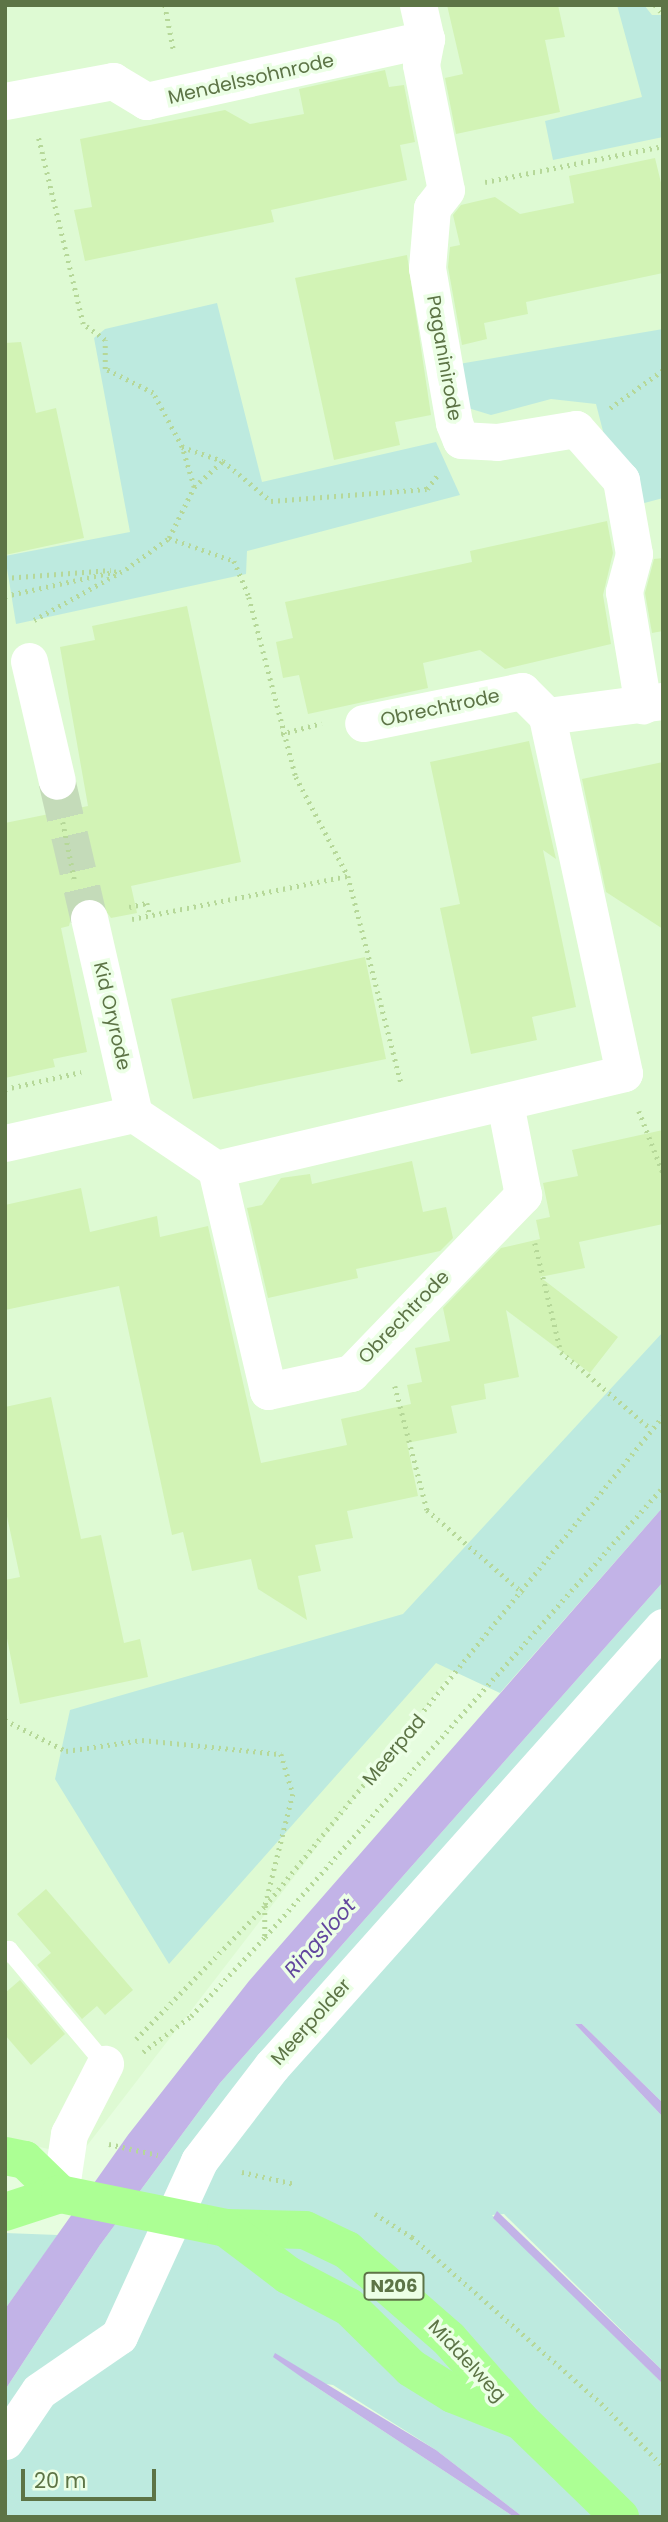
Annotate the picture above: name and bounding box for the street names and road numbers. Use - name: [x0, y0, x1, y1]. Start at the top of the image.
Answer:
- street label: Mendelssohnrode: [166, 49, 336, 109]
- street label: Paganinirode: [422, 293, 466, 423]
- street label: Obrechtrode: [378, 684, 502, 732]
- street label: Kid Oryrode: [88, 960, 136, 1072]
- street label: Obrechtrode: [354, 1266, 454, 1368]
- street label: Meerpad: [358, 1710, 430, 1790]
- street label: Meerpolder: [266, 1974, 356, 2070]
- road number: N206: [362, 2272, 426, 2300]
- street label: Middelweg: [423, 2315, 511, 2407]

